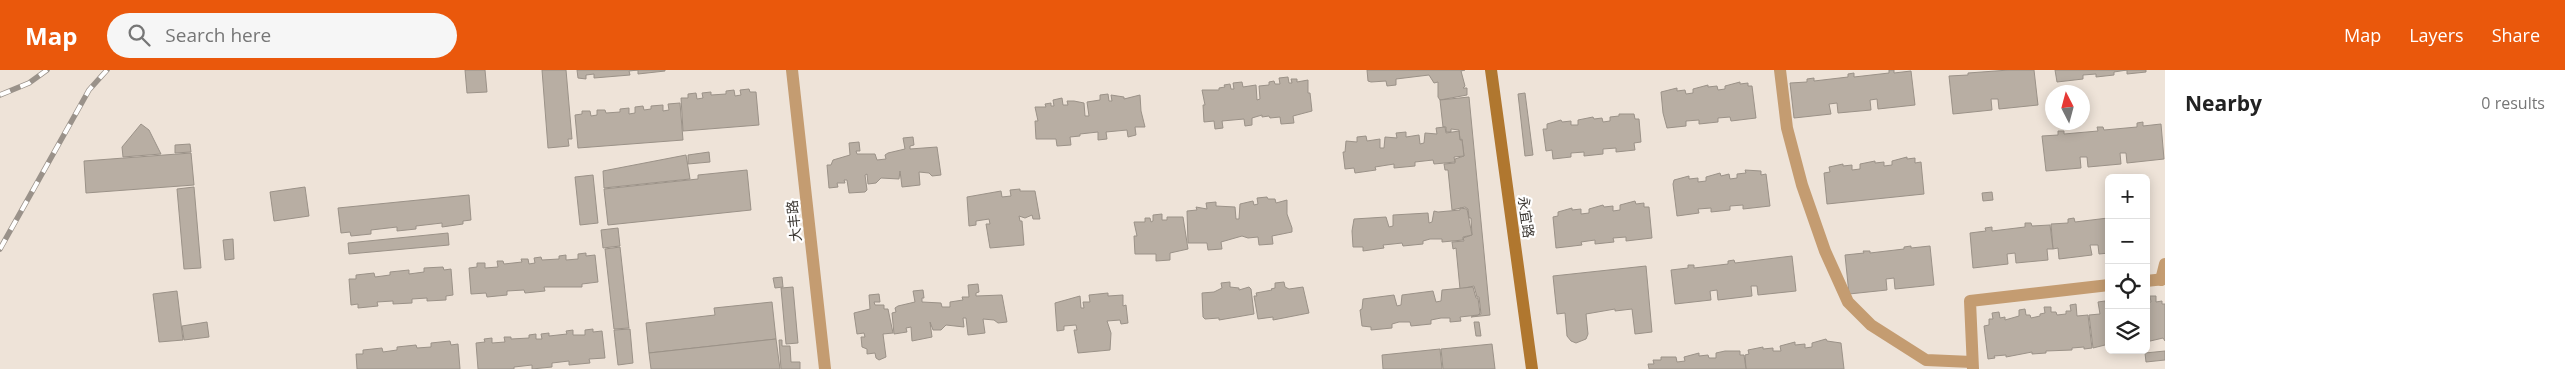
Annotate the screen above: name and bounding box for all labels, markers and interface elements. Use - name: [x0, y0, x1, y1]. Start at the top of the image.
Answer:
- search box: [107, 13, 457, 58]
- text: Map: [25, 19, 77, 52]
- icon: search: [125, 21, 153, 49]
- text: Search here: [165, 22, 271, 48]
- text: Map: [2344, 23, 2381, 47]
- text: Layers: [2409, 23, 2464, 47]
- text: Share: [2492, 23, 2540, 47]
- north arrow: [2045, 85, 2090, 130]
- text: Nearby: [2185, 89, 2262, 117]
- text: 0 results: [2481, 92, 2545, 114]
- map controls: [2105, 174, 2150, 354]
- button: +: [2105, 174, 2150, 219]
- street label: 永宜路: [1514, 195, 1539, 239]
- street label: 大丰路: [782, 199, 805, 243]
- button: −: [2105, 219, 2150, 264]
- button: locate: [2105, 264, 2150, 309]
- button: layers: [2105, 309, 2150, 354]

